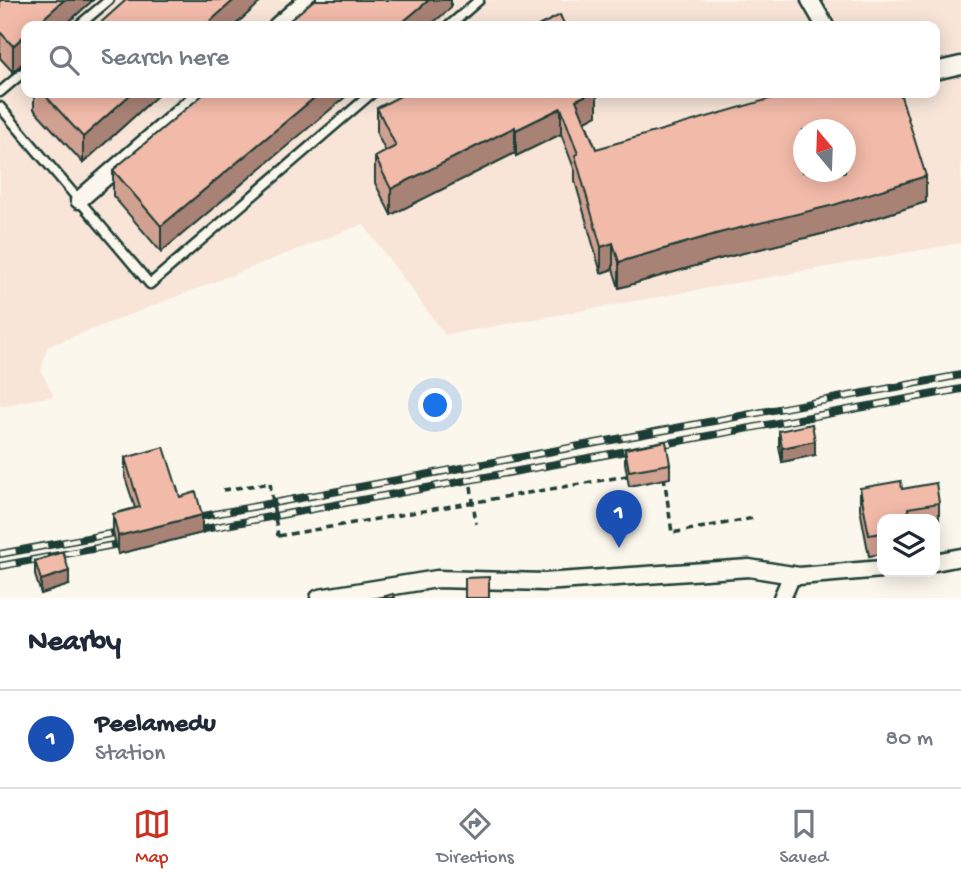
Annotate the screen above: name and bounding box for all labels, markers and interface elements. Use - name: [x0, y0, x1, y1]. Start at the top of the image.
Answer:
- search box: [21, 21, 940, 98]
- icon: search: [45, 41, 83, 79]
- text: Search here: [101, 44, 229, 75]
- north arrow: [793, 119, 856, 182]
- your location: [418, 388, 452, 422]
- pin: 1: [596, 490, 642, 548]
- map controls: [877, 514, 940, 577]
- button: layers: [877, 514, 940, 577]
- text: Nearby: [28, 626, 121, 661]
- text: Peelamedu: [95, 710, 216, 741]
- text: 1: [46, 726, 56, 753]
- text: 80 m: [886, 726, 933, 753]
- text: Station: [95, 741, 165, 768]
- tab: Map: [133, 805, 171, 870]
- tab: Directions: [437, 805, 514, 870]
- tab: Saved: [779, 805, 828, 870]

